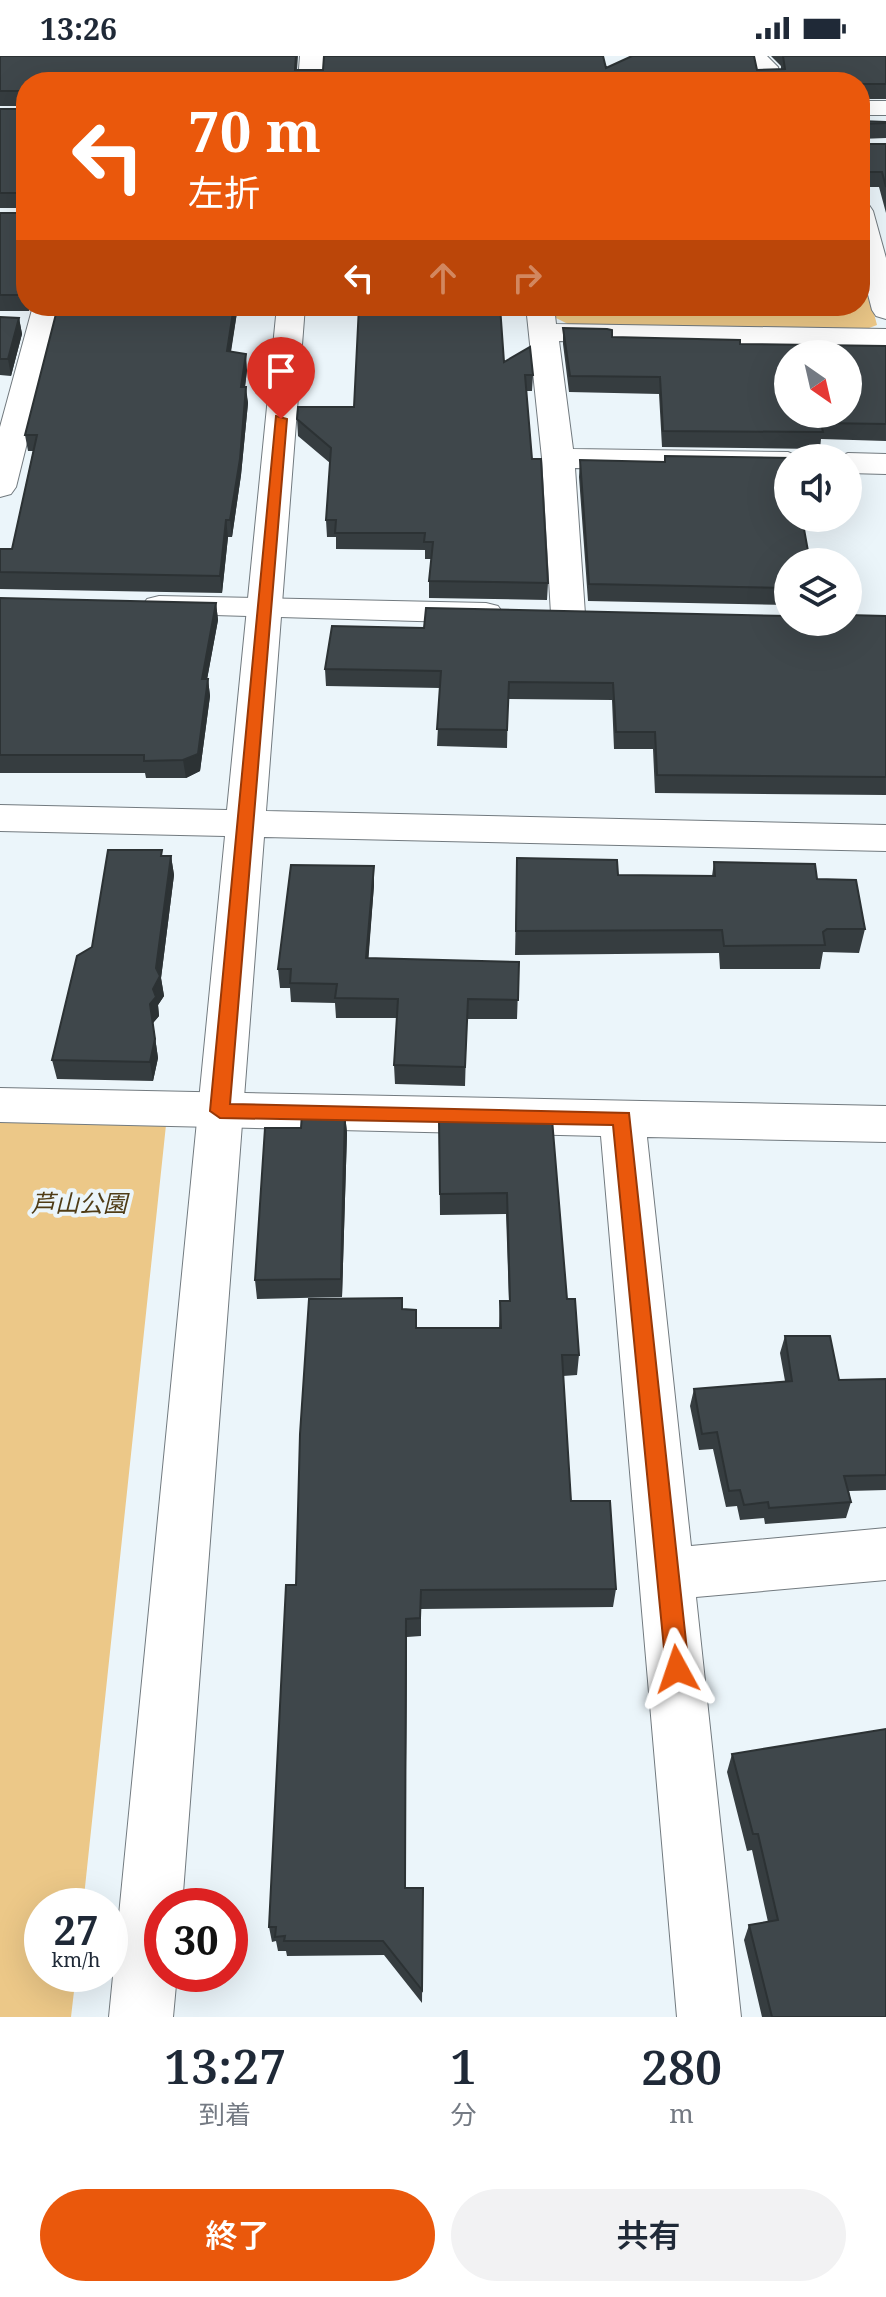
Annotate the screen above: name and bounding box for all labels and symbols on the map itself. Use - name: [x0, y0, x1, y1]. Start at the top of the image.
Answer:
- pin: [247, 337, 315, 419]
- north arrow: [774, 340, 862, 428]
- park label: 芦山公園: [31, 1186, 130, 1219]
- position arrow: [635, 1627, 719, 1711]
- speed limit sign: 30: [144, 1888, 248, 1992]

